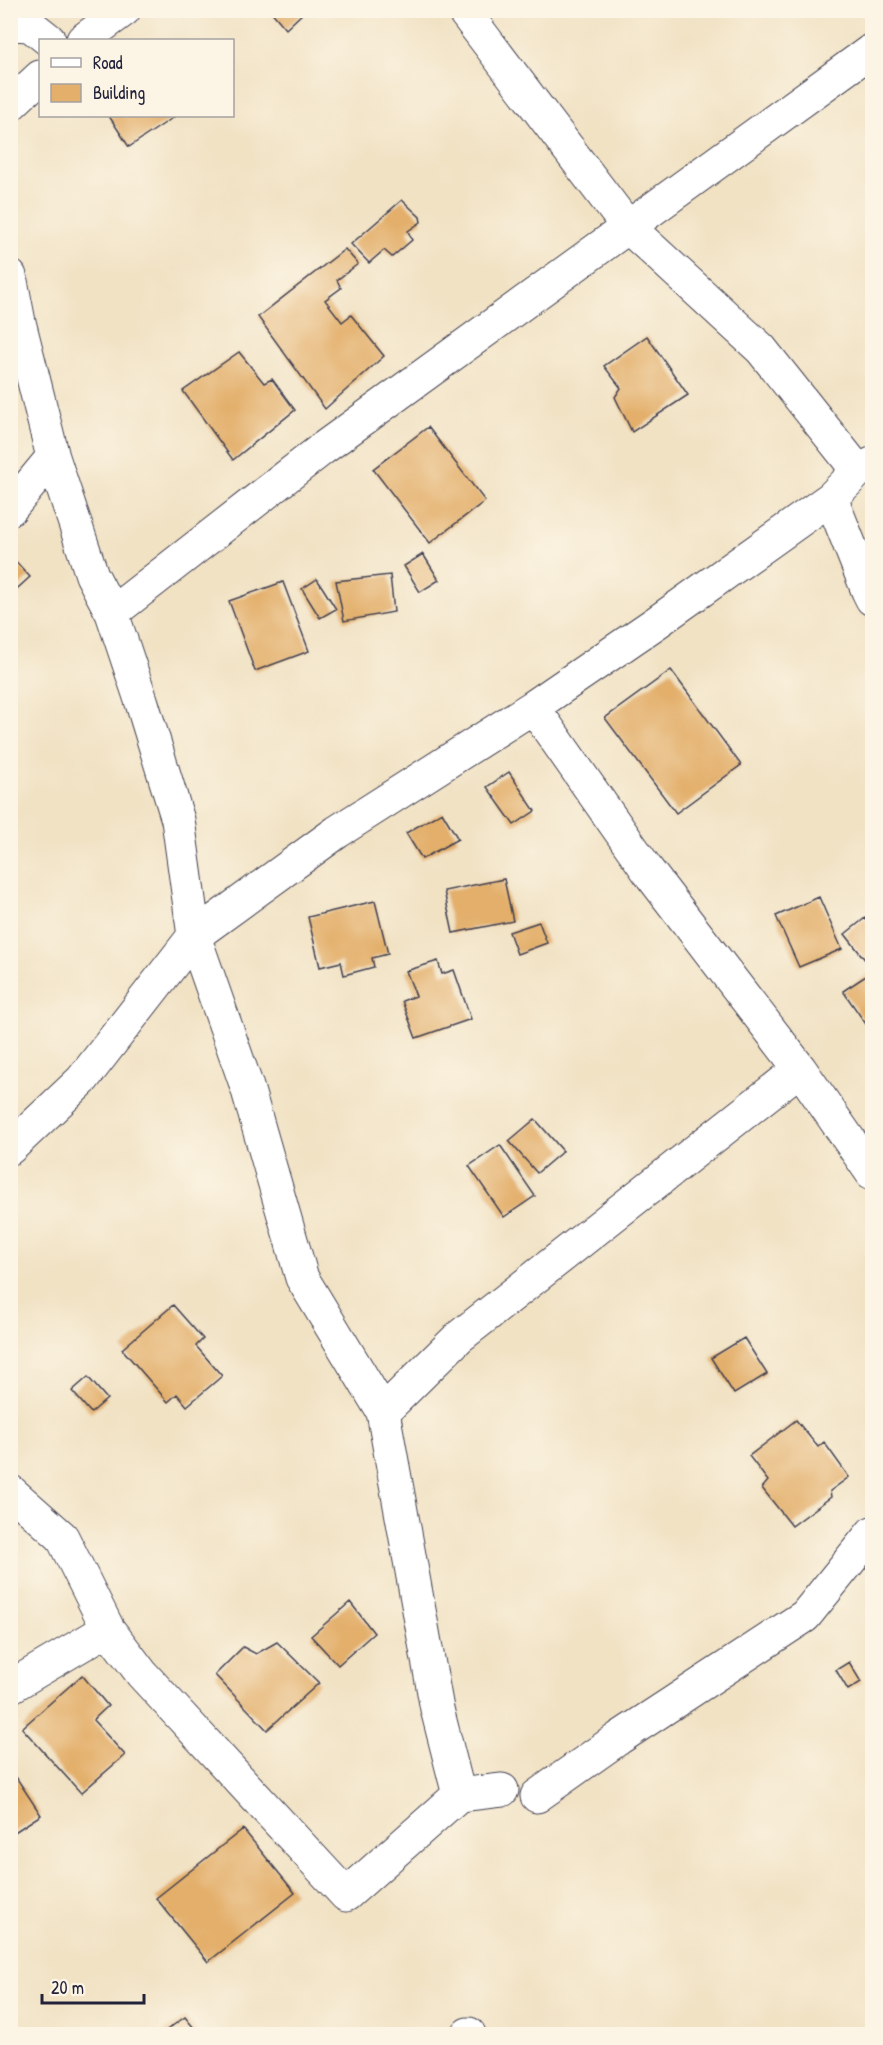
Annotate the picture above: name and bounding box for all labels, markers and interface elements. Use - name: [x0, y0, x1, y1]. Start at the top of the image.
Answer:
- legend: [39, 39, 234, 117]
- text: Road: [93, 50, 123, 75]
- text: Building: [93, 80, 145, 105]
- scale bar: [42, 1967, 144, 2005]
- text: 20 m: [51, 1975, 84, 2000]

